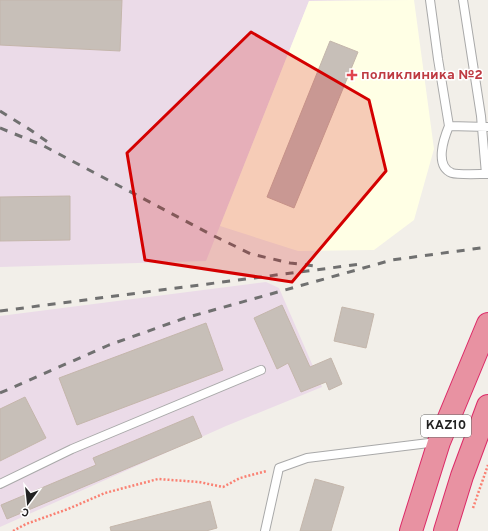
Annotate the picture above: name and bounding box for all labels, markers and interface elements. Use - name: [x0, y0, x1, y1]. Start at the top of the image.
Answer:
- place label: поликлиника №2: [361, 67, 483, 84]
- marker: поликлиника №2: [346, 69, 358, 81]
- road number: KAZ10: [421, 415, 471, 437]
- north arrow: [8, 483, 48, 523]
- text: С: [20, 504, 31, 519]

